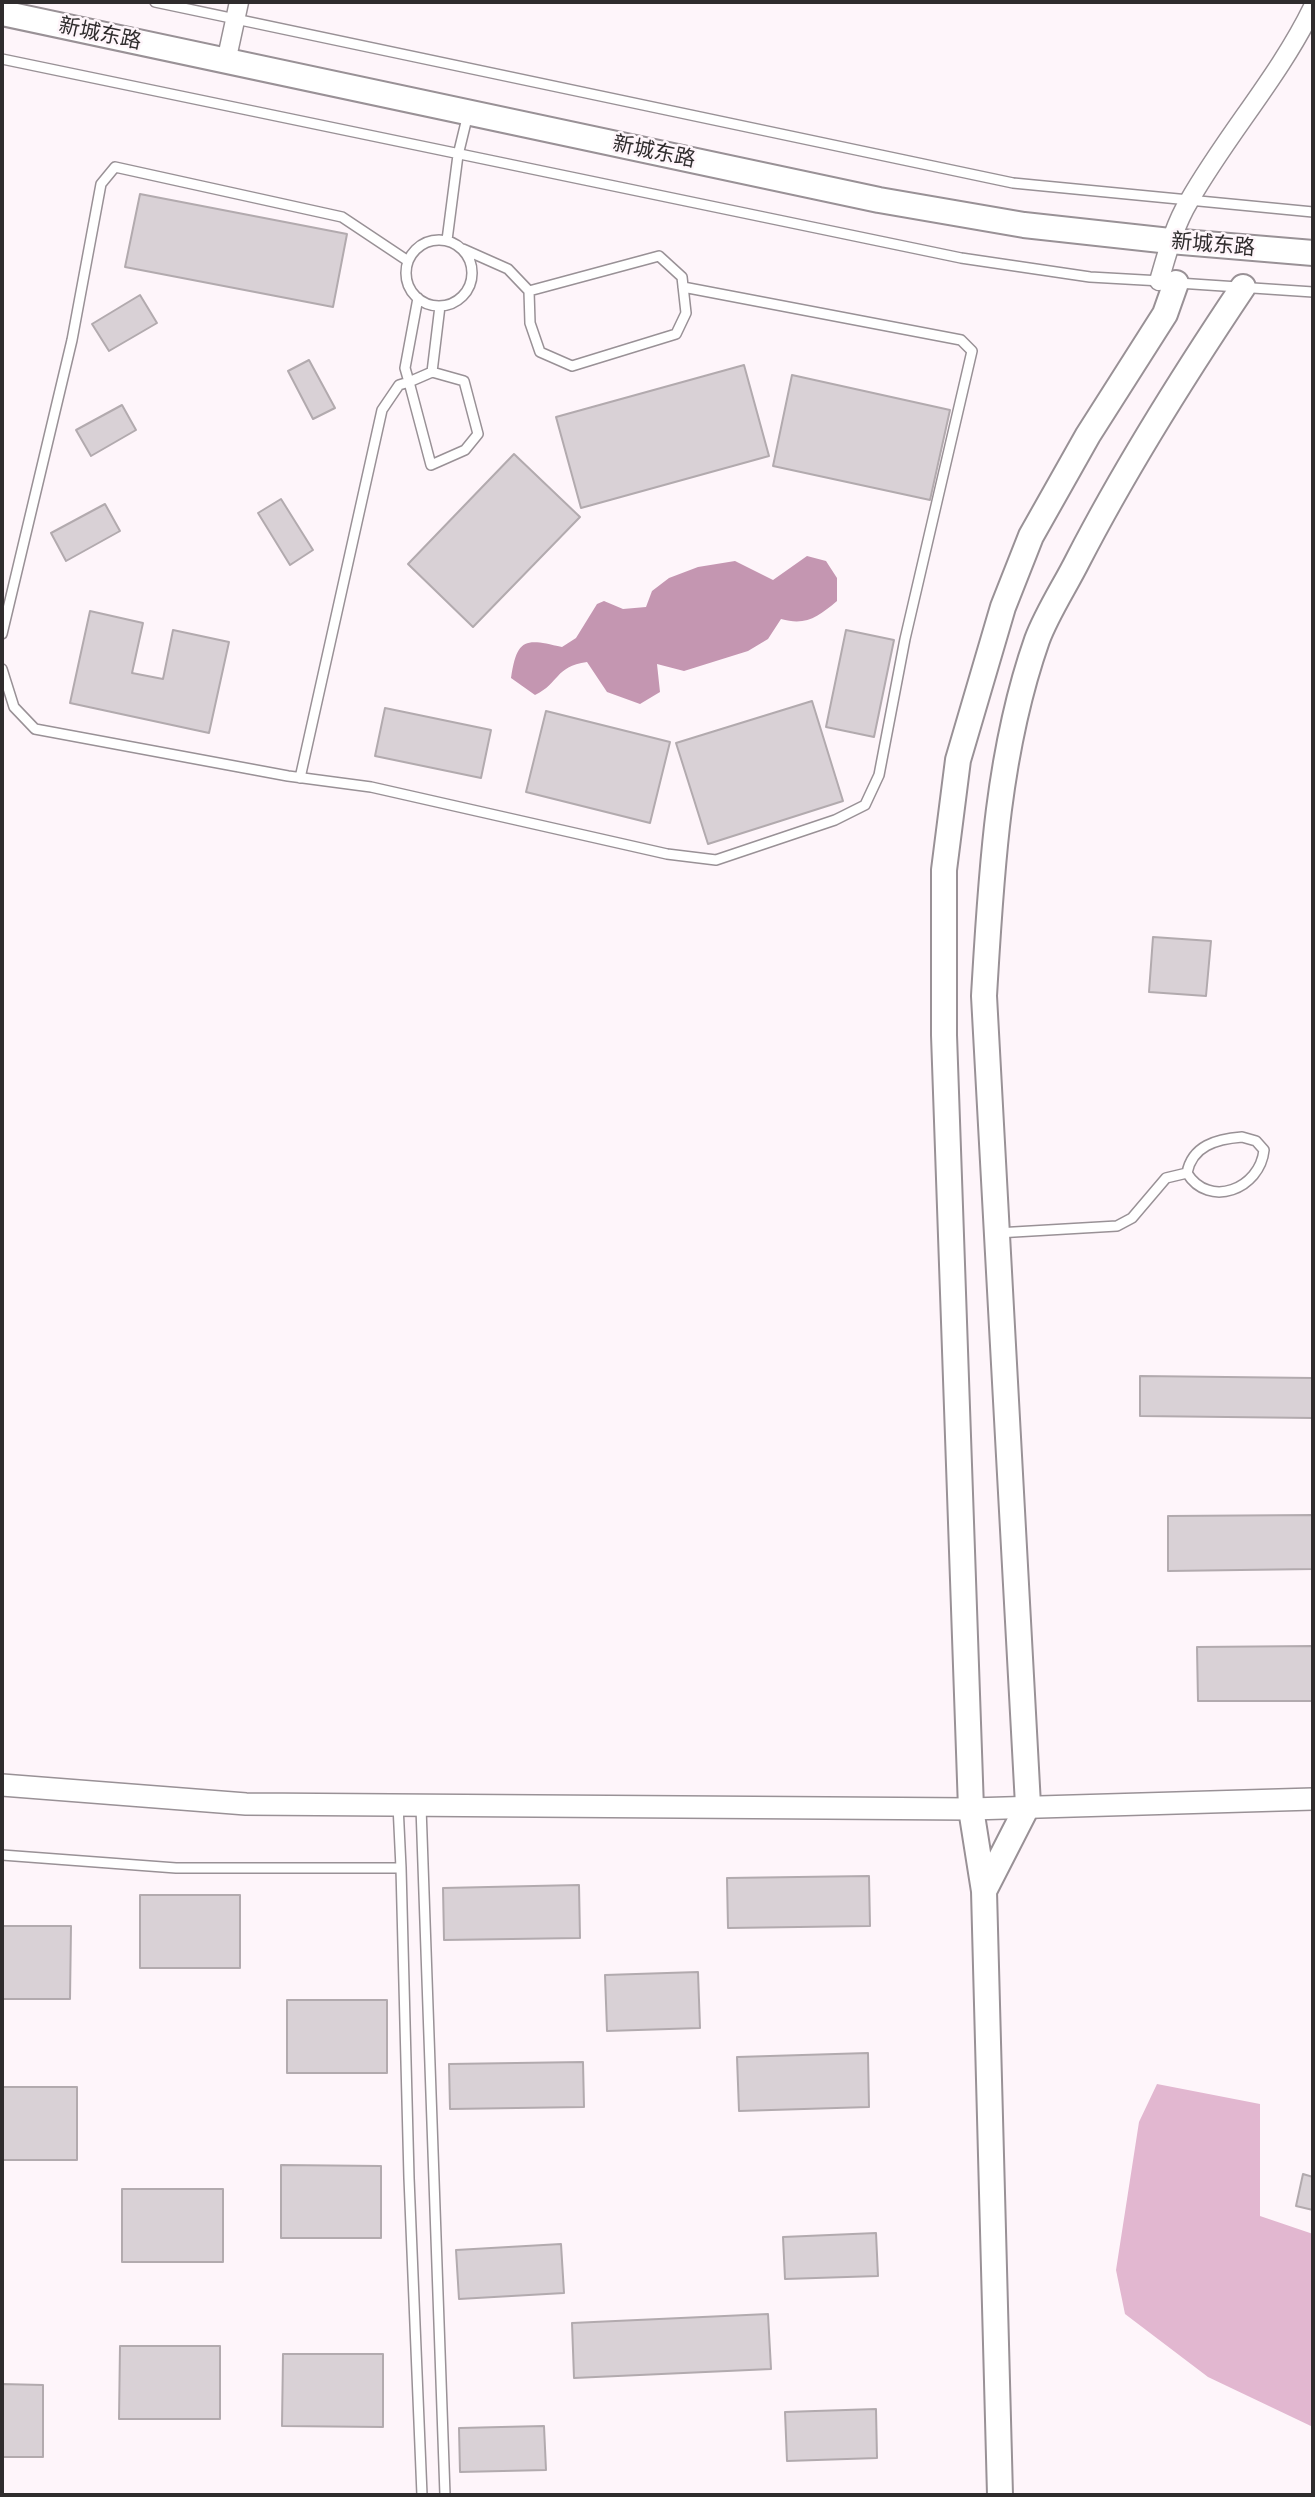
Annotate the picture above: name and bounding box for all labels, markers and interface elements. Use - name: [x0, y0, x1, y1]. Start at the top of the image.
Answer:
- street label: 新城东路: [56, 13, 144, 55]
- street label: 新城东路: [610, 131, 698, 173]
- street label: 新城东路: [1170, 229, 1256, 261]

